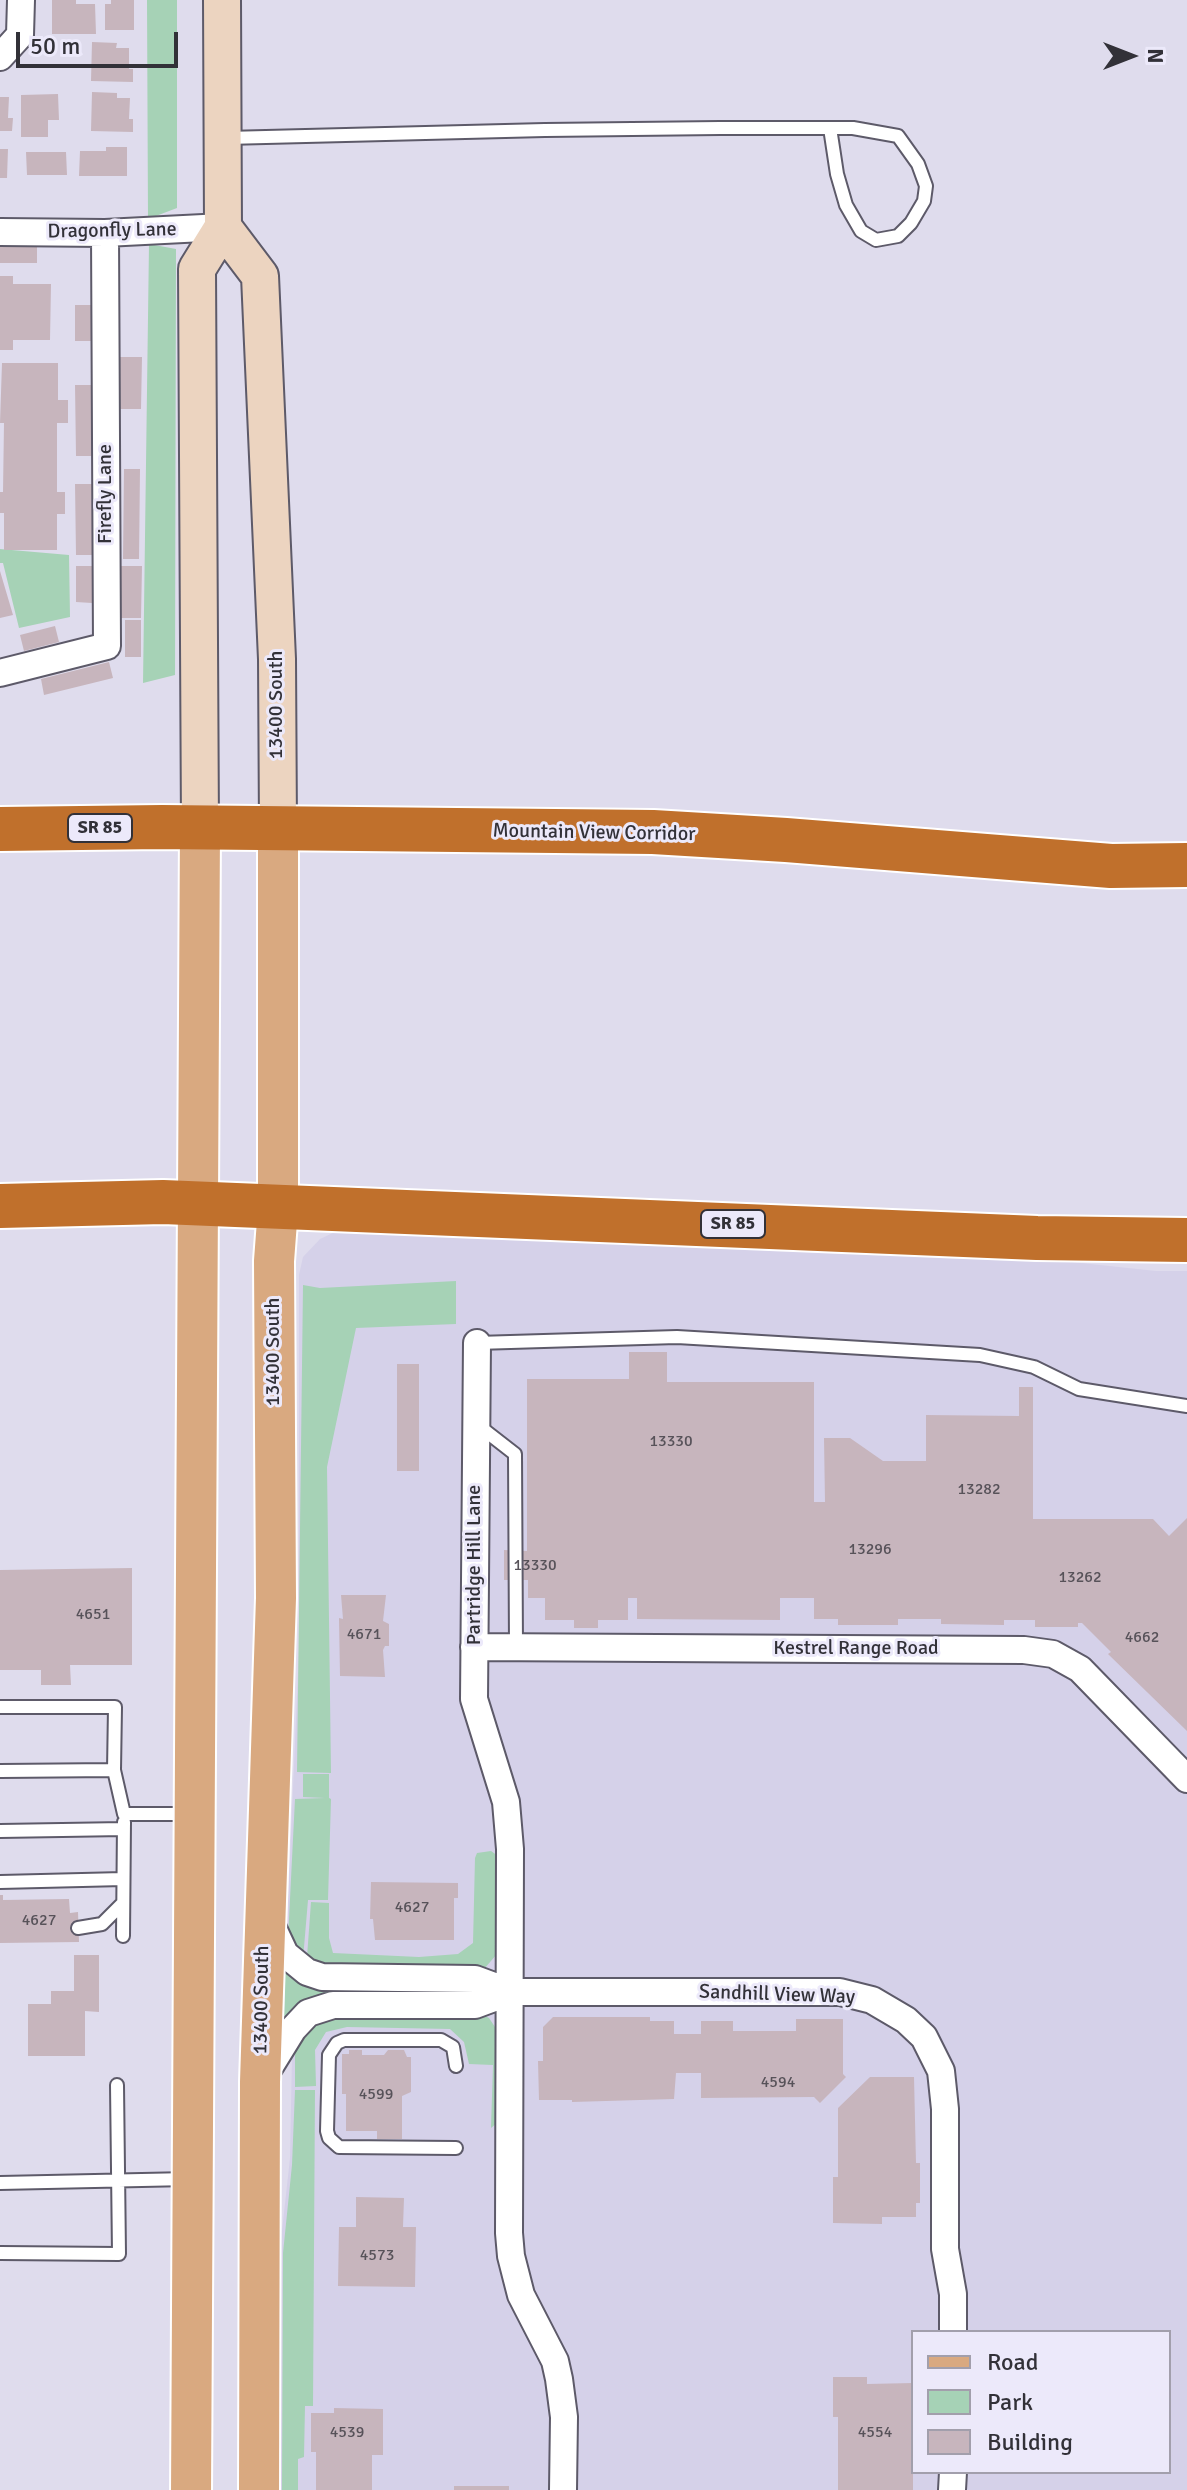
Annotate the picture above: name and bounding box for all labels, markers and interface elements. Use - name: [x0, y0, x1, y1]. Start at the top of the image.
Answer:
- scale bar: [20, 16, 182, 66]
- north arrow: [1091, 16, 1171, 96]
- text: 50 m: [30, 31, 80, 61]
- text: N: [1142, 48, 1169, 64]
- street label: Dragonfly Lane: [47, 218, 177, 244]
- street label: Firefly Lane: [94, 444, 118, 544]
- street label: 13400 South: [265, 651, 289, 759]
- road number: SR 85: [68, 814, 132, 842]
- street label: Mountain View Corridor: [492, 819, 696, 847]
- road number: SR 85: [701, 1210, 765, 1238]
- street label: 13400 South: [262, 1298, 286, 1406]
- house number: 13330: [649, 1432, 693, 1452]
- house number: 13282: [957, 1480, 1001, 1500]
- street label: Partridge Hill Lane: [463, 1485, 487, 1645]
- house number: 13296: [848, 1540, 892, 1560]
- house number: 13330: [513, 1556, 557, 1576]
- house number: 13262: [1058, 1568, 1102, 1588]
- house number: 4651: [76, 1605, 110, 1625]
- house number: 4671: [347, 1625, 381, 1645]
- house number: 4662: [1125, 1628, 1159, 1648]
- street label: Kestrel Range Road: [773, 1637, 939, 1661]
- house number: 4627: [395, 1898, 429, 1918]
- house number: 4627: [22, 1911, 56, 1931]
- street label: 13400 South: [249, 1945, 275, 2055]
- street label: Sandhill View Way: [699, 1980, 855, 2010]
- house number: 4594: [761, 2073, 795, 2093]
- house number: 4599: [359, 2085, 393, 2105]
- house number: 4573: [360, 2246, 394, 2266]
- legend: [911, 2330, 1171, 2474]
- text: Road: [987, 2347, 1038, 2377]
- text: Park: [987, 2387, 1033, 2417]
- house number: 4539: [330, 2423, 364, 2443]
- house number: 4554: [858, 2423, 892, 2443]
- text: Building: [987, 2427, 1073, 2457]

